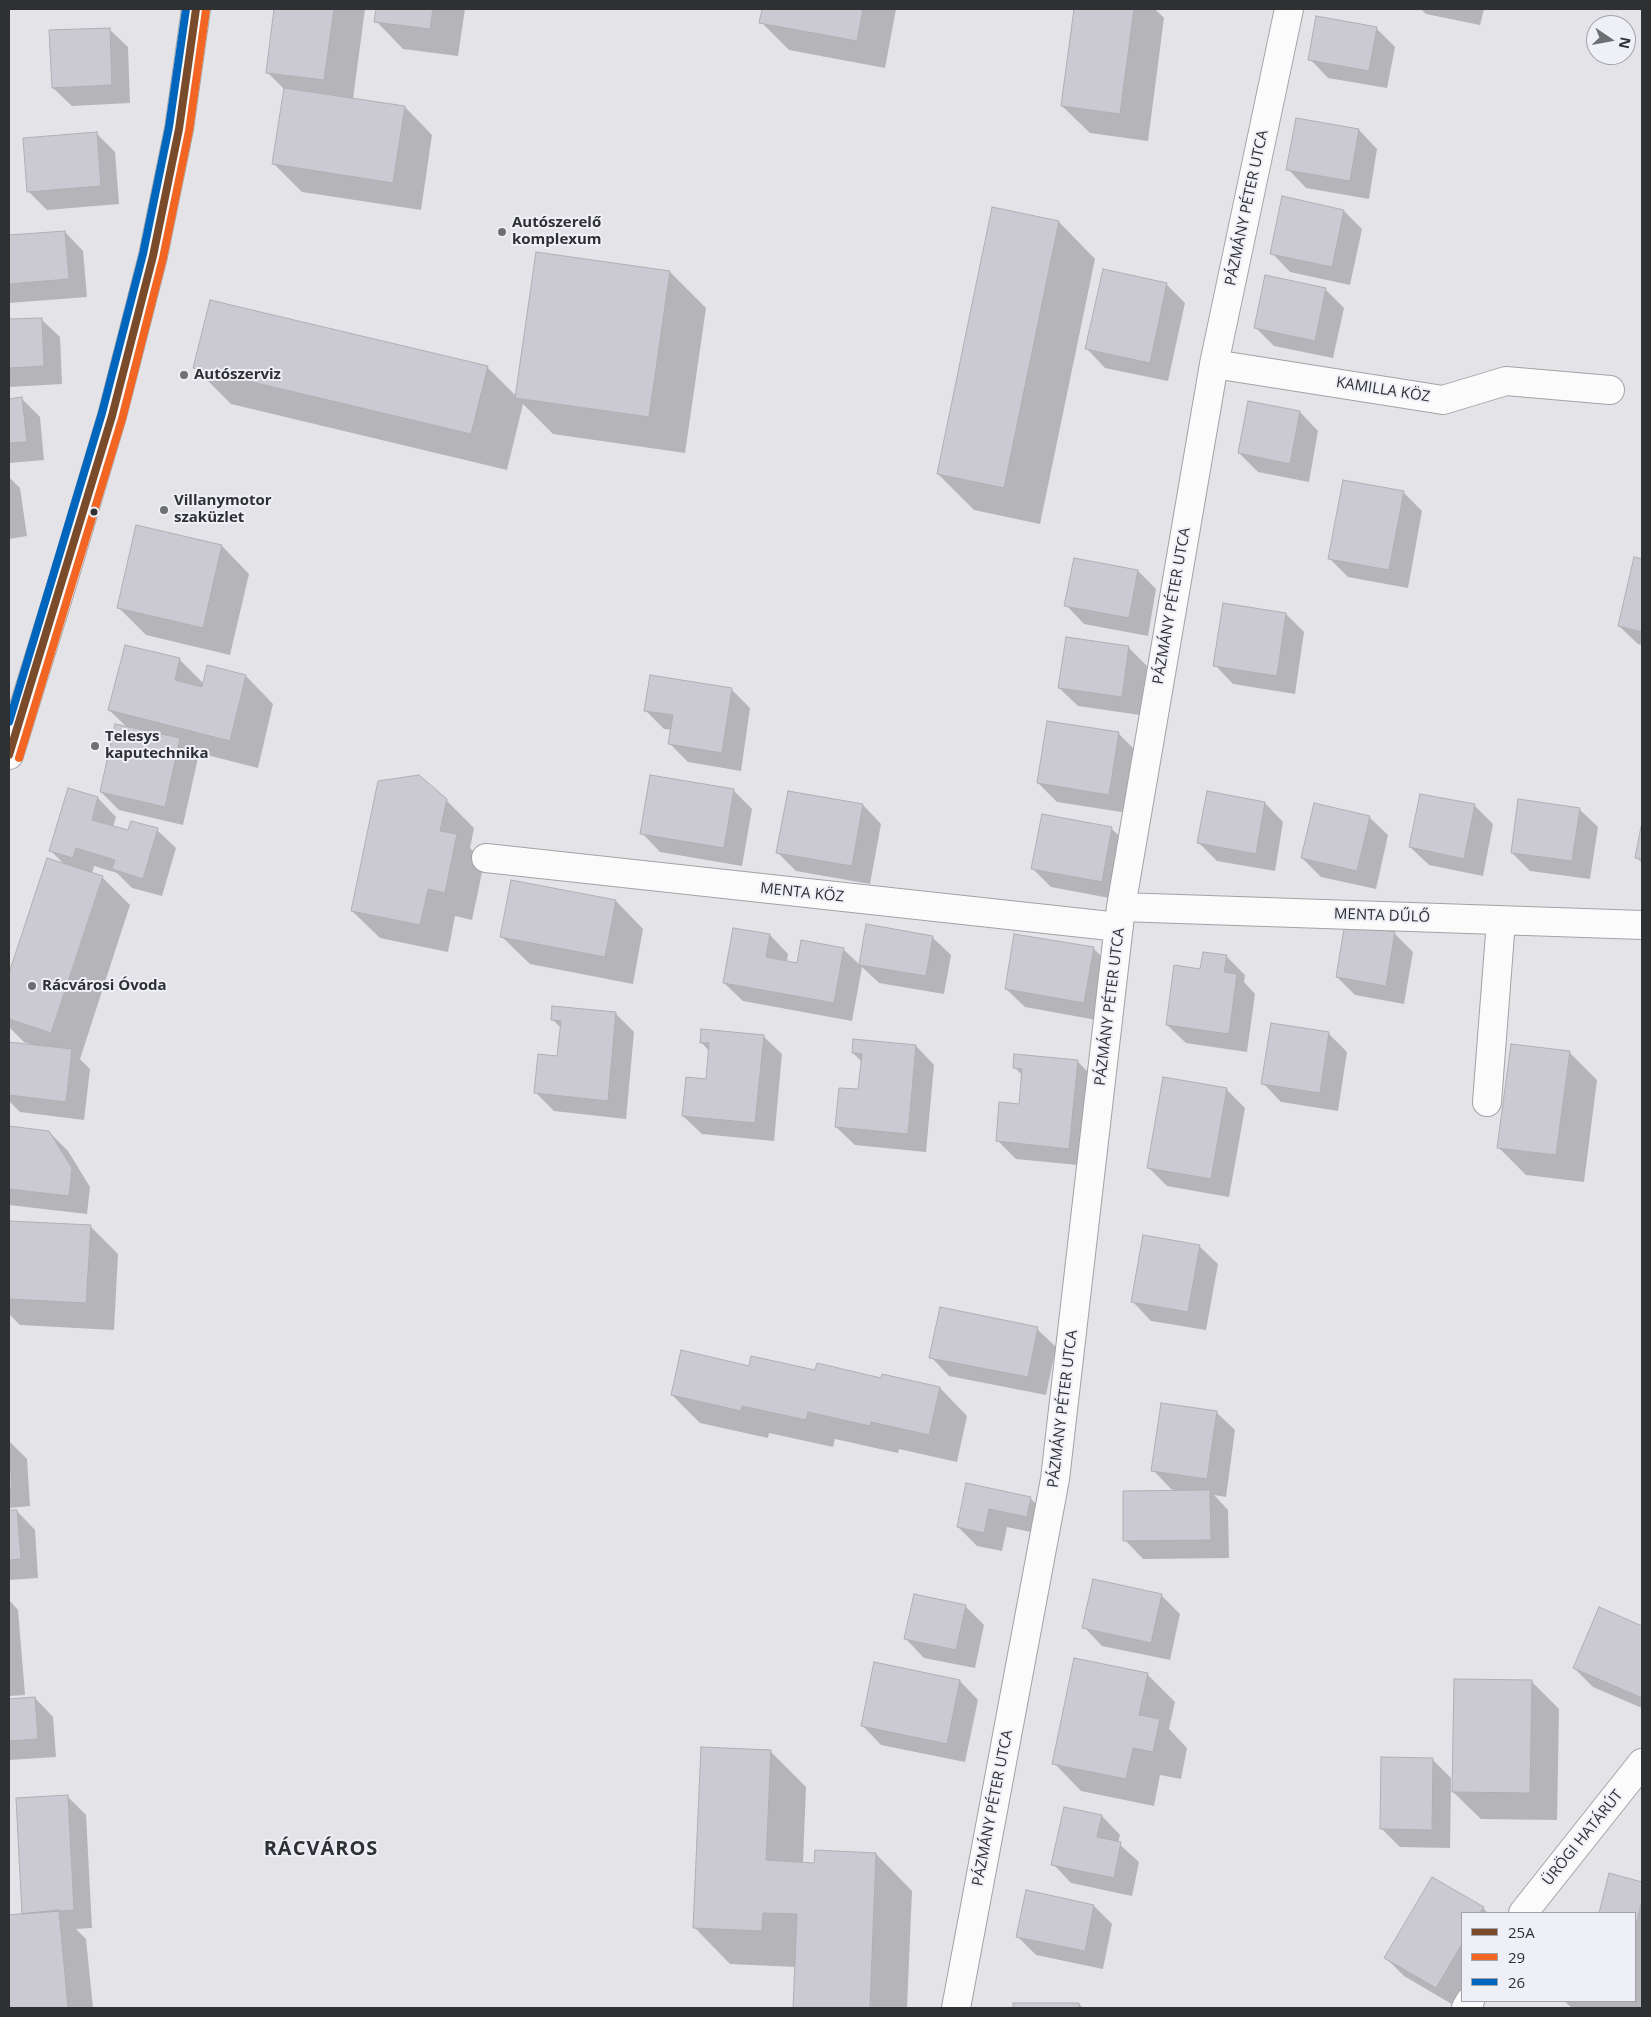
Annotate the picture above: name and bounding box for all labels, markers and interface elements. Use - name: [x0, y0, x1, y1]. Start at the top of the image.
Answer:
- north arrow: [1586, 15, 1636, 65]
- text: N: [1615, 35, 1636, 51]
- street label: PÁZMÁNY PÉTER UTCA: [1222, 128, 1272, 288]
- place label: Autószerelő komplexum: [512, 214, 602, 249]
- marker: Autószerelő komplexum: [496, 226, 508, 238]
- place label: Autószerviz: [194, 366, 281, 384]
- marker: Autószerviz: [178, 369, 190, 381]
- street label: KAMILLA KÖZ: [1335, 374, 1431, 406]
- place label: Villanymotor szaküzlet: [174, 492, 272, 527]
- marker: Villanymotor szaküzlet: [158, 504, 170, 516]
- unlabelled marker: [89, 507, 99, 517]
- street label: PÁZMÁNY PÉTER UTCA: [1149, 526, 1195, 686]
- place label: Telesys kaputechnika: [105, 728, 208, 763]
- marker: Telesys kaputechnika: [89, 740, 101, 752]
- street label: MENTA KÖZ: [759, 880, 845, 906]
- street label: MENTA DŰLŐ: [1334, 905, 1430, 927]
- street label: PÁZMÁNY PÉTER UTCA: [1091, 927, 1129, 1087]
- place label: Rácvárosi Óvoda: [42, 977, 167, 995]
- marker: Rácvárosi Óvoda: [26, 980, 38, 992]
- street label: PÁZMÁNY PÉTER UTCA: [1044, 1329, 1082, 1489]
- street label: PÁZMÁNY PÉTER UTCA: [969, 1728, 1017, 1888]
- street label: ÜRÖGI HATÁRÚT: [1539, 1787, 1627, 1889]
- district label: RÁCVÁROS: [263, 1837, 379, 1861]
- legend: [1461, 1912, 1636, 2002]
- text: 25A: [1508, 1922, 1535, 1942]
- text: 29: [1508, 1947, 1525, 1967]
- text: 26: [1508, 1972, 1525, 1992]

